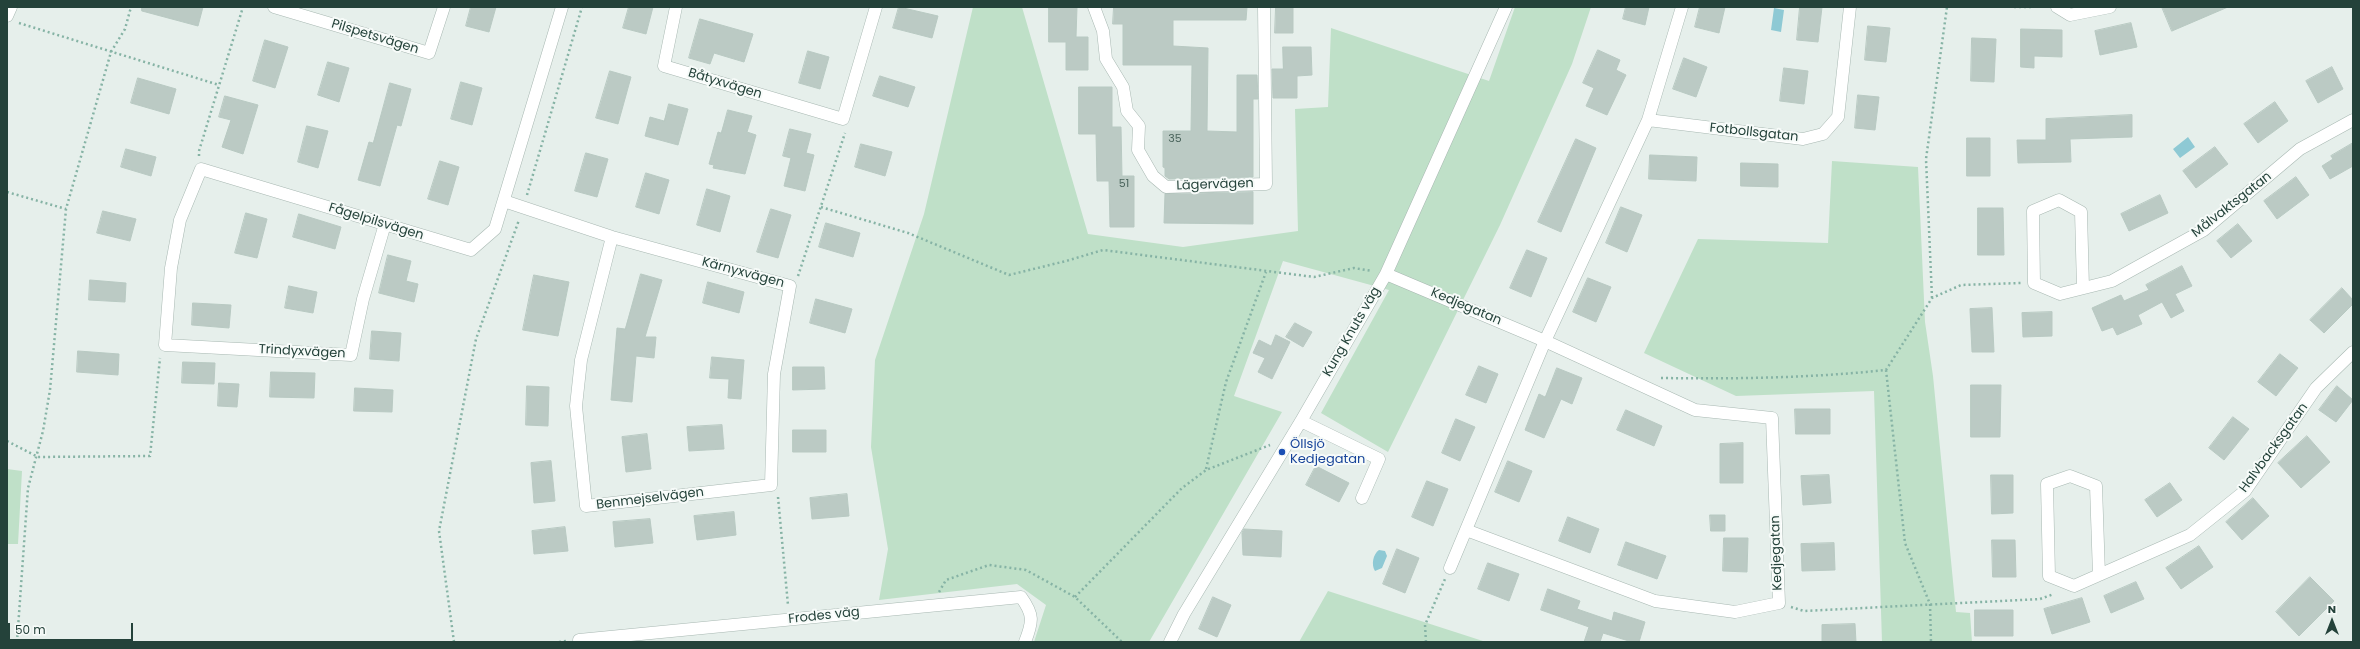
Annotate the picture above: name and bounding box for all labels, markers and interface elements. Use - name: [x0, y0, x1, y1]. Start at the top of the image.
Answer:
- street label: Pilspetsvägen: [330, 16, 420, 58]
- street label: Båtyxvägen: [686, 65, 764, 103]
- street label: Fotbollsgatan: [1709, 121, 1799, 145]
- house number: 35: [1168, 132, 1182, 146]
- street label: Målvaktsgatan: [2189, 169, 2275, 241]
- street label: Lägervägen: [1176, 176, 1254, 194]
- house number: 51: [1119, 177, 1129, 191]
- street label: Fågelpilsvägen: [327, 200, 425, 244]
- street label: Kärnyxvägen: [700, 255, 786, 291]
- street label: Kung Knuts väg: [1320, 284, 1384, 380]
- street label: Kedjegatan: [1428, 285, 1504, 329]
- street label: Trindyxvägen: [258, 342, 346, 362]
- street label: Halvbacksgatan: [2236, 400, 2312, 496]
- place label: Öllsjö Kedjegatan: [1290, 437, 1365, 468]
- marker: Öllsjö Kedjegatan: [1277, 447, 1287, 457]
- street label: Benmejselvägen: [595, 485, 705, 513]
- street label: Kedjegatan: [1768, 515, 1786, 591]
- north arrow: [2312, 601, 2352, 641]
- text: N: [2328, 601, 2336, 617]
- street label: Frodes väg: [788, 604, 860, 628]
- scale bar: [10, 615, 135, 641]
- text: 50 m: [15, 621, 46, 638]

